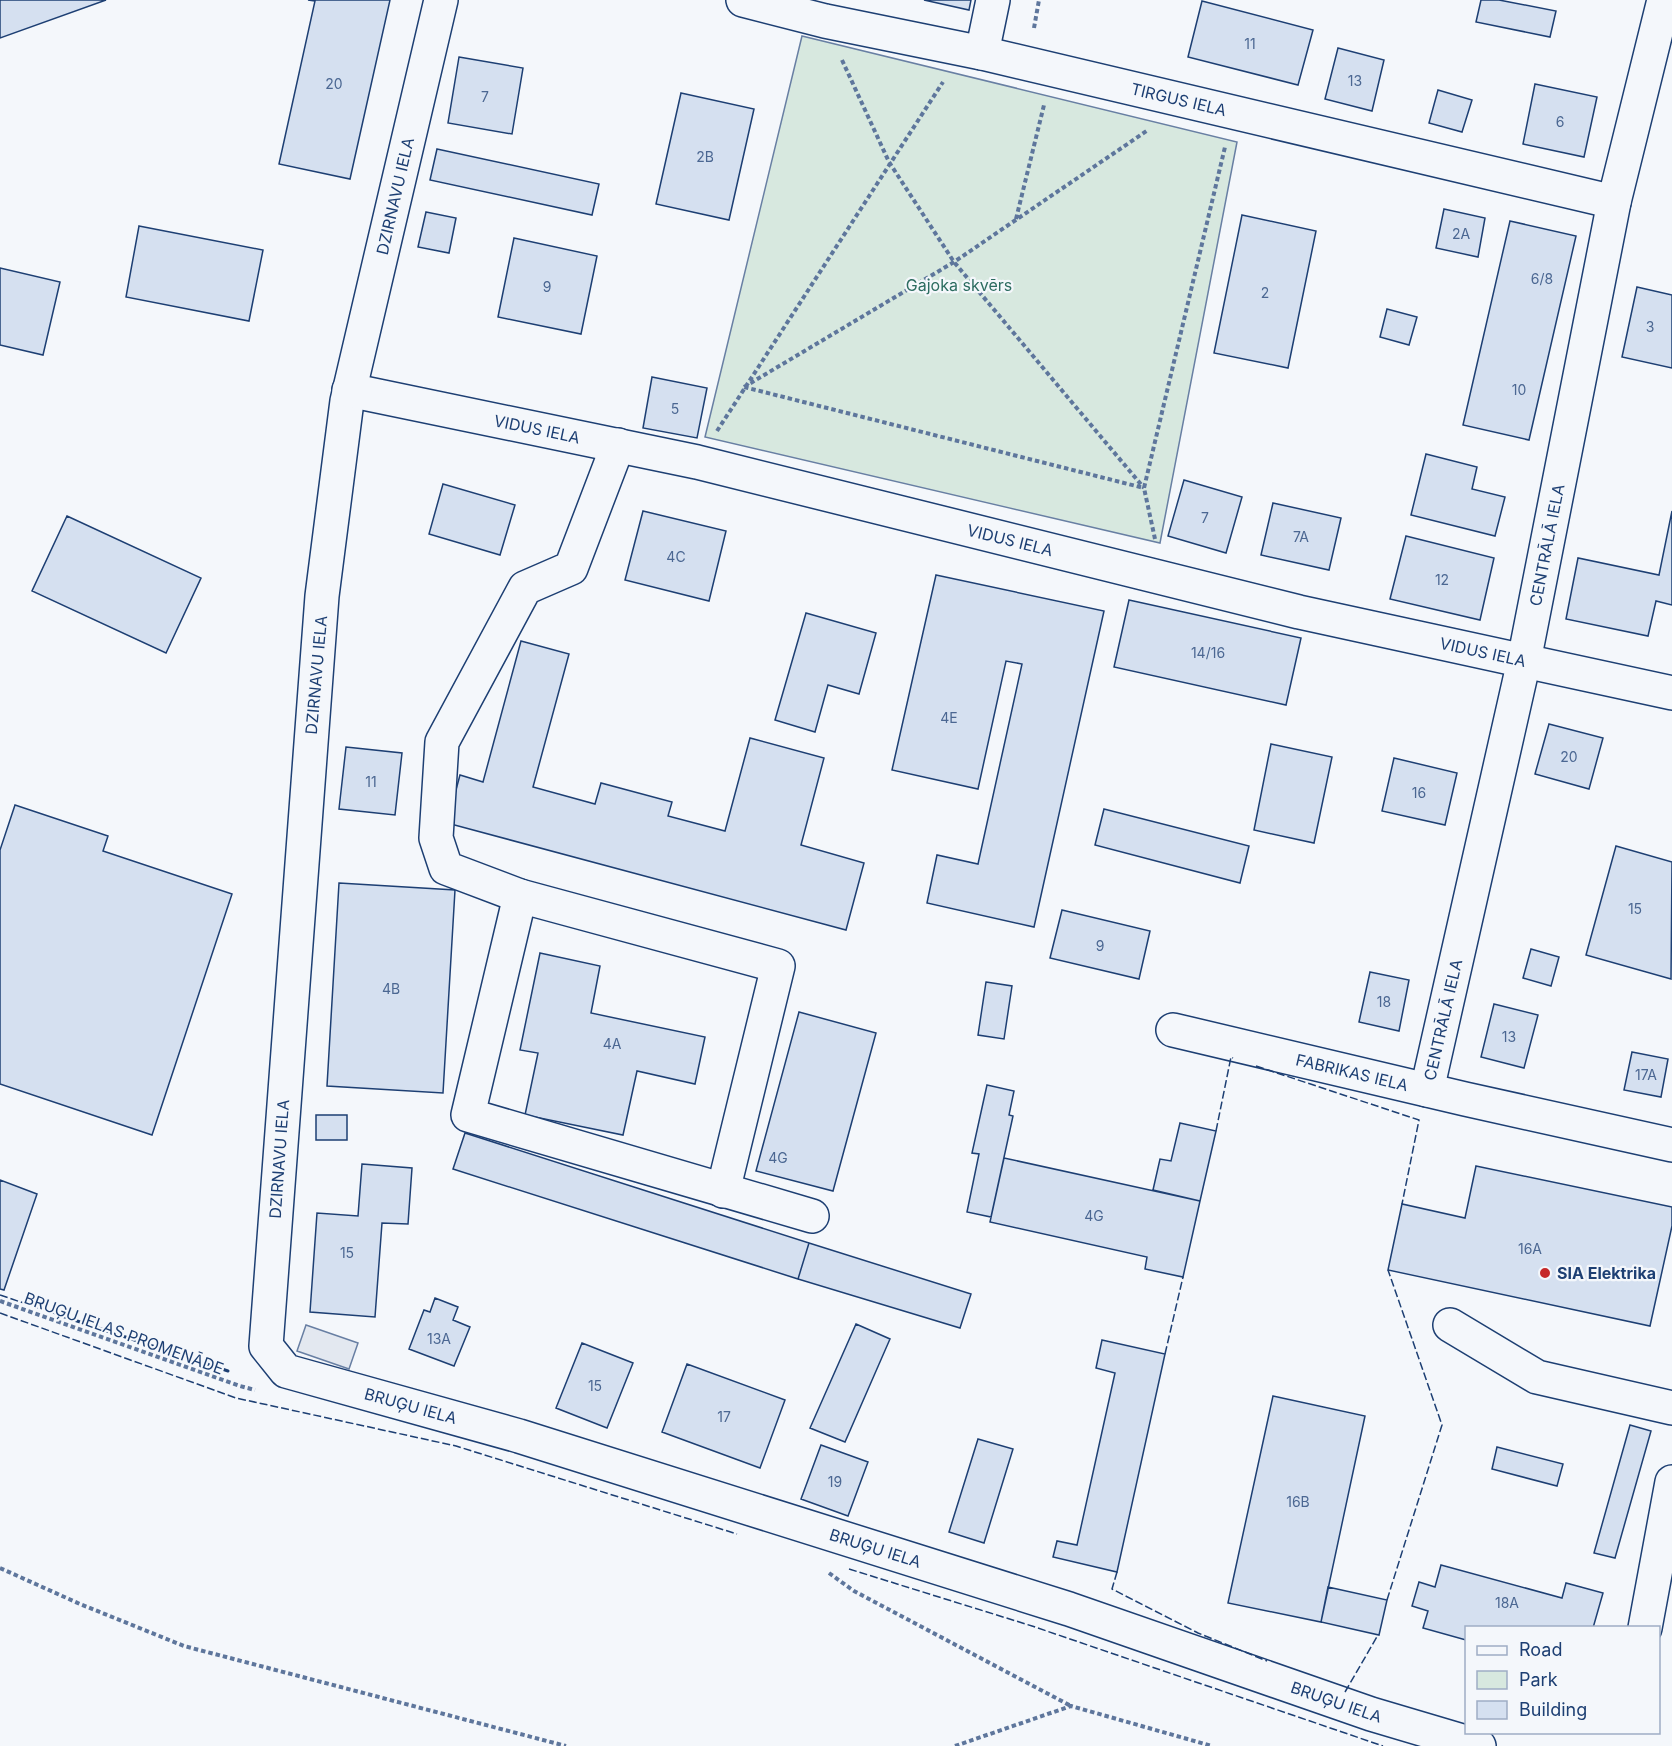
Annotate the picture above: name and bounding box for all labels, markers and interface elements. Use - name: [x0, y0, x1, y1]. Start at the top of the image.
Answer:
- house number: 11: [1244, 35, 1256, 52]
- house number: 13: [1348, 72, 1362, 89]
- house number: 20: [325, 75, 343, 92]
- street label: TIRGUS IELA: [1129, 78, 1228, 120]
- house number: 7: [481, 88, 489, 105]
- house number: 6: [1556, 113, 1564, 130]
- street label: DZIRNAVU IELA: [372, 135, 418, 257]
- house number: 2B: [696, 148, 714, 165]
- house number: 2A: [1452, 225, 1470, 242]
- house number: 6/8: [1531, 270, 1553, 287]
- park label: Gajoka skvērs: [906, 275, 1012, 295]
- house number: 9: [543, 278, 551, 295]
- house number: 2: [1261, 284, 1269, 301]
- house number: 3: [1646, 318, 1654, 335]
- house number: 10: [1512, 381, 1526, 398]
- house number: 5: [671, 400, 679, 417]
- street label: VIDUS IELA: [492, 410, 582, 448]
- street label: CENTRĀLĀ IELA: [1525, 482, 1568, 608]
- house number: 7: [1201, 509, 1209, 526]
- street label: VIDUS IELA: [965, 520, 1055, 560]
- house number: 7A: [1293, 528, 1309, 545]
- house number: 4C: [666, 548, 686, 565]
- house number: 12: [1435, 571, 1449, 588]
- street label: DZIRNAVU IELA: [301, 615, 331, 735]
- street label: VIDUS IELA: [1438, 633, 1528, 671]
- house number: 14/16: [1191, 644, 1225, 661]
- house number: 4E: [940, 709, 958, 726]
- house number: 20: [1560, 748, 1578, 765]
- house number: 11: [365, 773, 377, 790]
- house number: 16: [1412, 784, 1426, 801]
- house number: 15: [1628, 900, 1642, 917]
- house number: 9: [1096, 937, 1104, 954]
- street label: CENTRĀLĀ IELA: [1419, 957, 1466, 1082]
- house number: 4B: [382, 980, 400, 997]
- house number: 18: [1377, 993, 1391, 1010]
- house number: 13: [1502, 1028, 1516, 1045]
- house number: 4A: [603, 1035, 622, 1052]
- street label: FABRIKAS IELA: [1294, 1049, 1410, 1095]
- house number: 17A: [1635, 1066, 1657, 1083]
- street label: DZIRNAVU IELA: [265, 1099, 293, 1219]
- house number: 4G: [768, 1149, 788, 1166]
- house number: 4G: [1084, 1207, 1104, 1224]
- house number: 16A: [1518, 1240, 1542, 1257]
- house number: 15: [340, 1244, 354, 1261]
- place label: SIA Elektrika: [1557, 1263, 1656, 1283]
- marker: SIA Elektrika: [1538, 1266, 1552, 1280]
- street label: BRUĢU IELAS PROMENĀDE: [22, 1288, 226, 1378]
- house number: 13A: [427, 1330, 451, 1347]
- house number: 15: [588, 1377, 602, 1394]
- street label: BRUĢU IELA: [362, 1383, 459, 1428]
- house number: 17: [717, 1408, 731, 1425]
- house number: 19: [828, 1473, 842, 1490]
- house number: 16B: [1286, 1493, 1310, 1510]
- street label: BRUĢU IELA: [827, 1524, 924, 1572]
- house number: 18A: [1495, 1594, 1519, 1611]
- legend: [1465, 1626, 1660, 1734]
- text: Road: [1519, 1639, 1562, 1660]
- text: Park: [1519, 1669, 1558, 1690]
- street label: BRUĢU IELA: [1288, 1677, 1384, 1727]
- text: Building: [1519, 1699, 1587, 1720]

